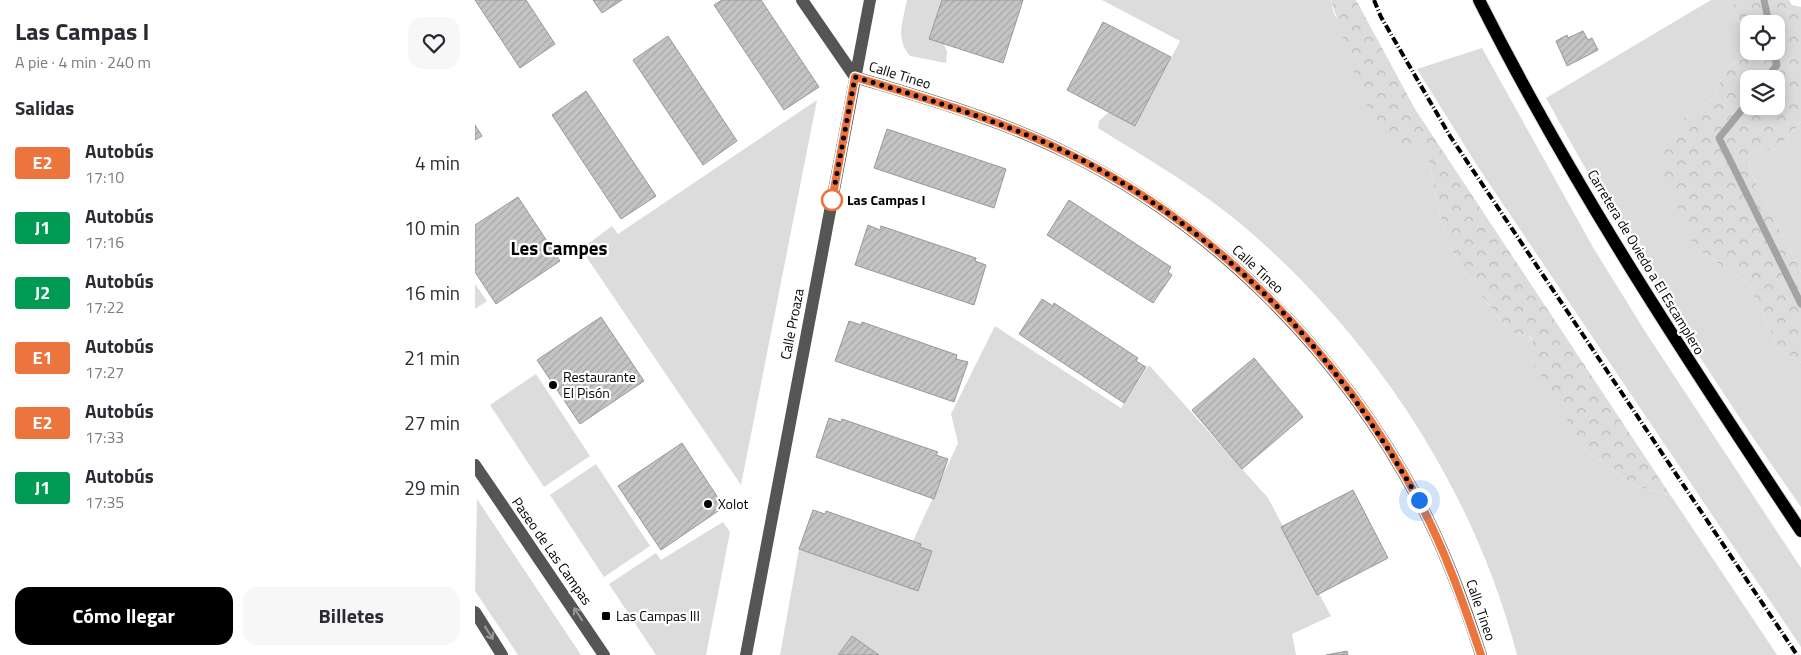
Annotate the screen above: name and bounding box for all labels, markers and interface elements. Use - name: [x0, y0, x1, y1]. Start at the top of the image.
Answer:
- text: Las Campas I: [15, 13, 149, 49]
- map controls: [1740, 15, 1785, 115]
- button: locate: [1740, 15, 1785, 60]
- button: heart: [408, 17, 460, 69]
- text: A pie · 4 min · 240 m: [15, 50, 151, 74]
- street label: Calle Tineo: [867, 55, 934, 94]
- button: layers: [1740, 70, 1785, 115]
- text: Salidas: [15, 93, 74, 122]
- text: Autobús: [85, 136, 154, 165]
- text: 4 min: [415, 148, 460, 177]
- text: E2: [32, 149, 53, 176]
- text: 17:10: [85, 165, 124, 189]
- street label: Carretera de Oviedo a El Escamplero: [1583, 165, 1710, 358]
- marker: Las Campas I: [821, 189, 843, 211]
- place label: Las Campas I: [847, 189, 925, 210]
- text: Autobús: [85, 201, 154, 230]
- text: 10 min: [404, 213, 460, 242]
- text: J1: [35, 214, 50, 241]
- text: 17:16: [85, 230, 124, 254]
- district label: Les Campes: [511, 233, 607, 262]
- street label: Calle Tineo: [1228, 239, 1289, 298]
- text: Autobús: [85, 266, 154, 295]
- text: 16 min: [404, 278, 460, 307]
- text: J2: [35, 279, 50, 306]
- street label: Calle Proaza: [774, 287, 809, 361]
- text: 17:22: [85, 295, 124, 319]
- text: Autobús: [85, 331, 154, 360]
- text: 21 min: [404, 343, 460, 372]
- text: E1: [32, 344, 53, 371]
- text: 17:27: [85, 360, 124, 384]
- place label: Restaurante El Pisón: [563, 366, 636, 403]
- marker: Restaurante El Pisón: [547, 379, 559, 391]
- text: Autobús: [85, 396, 154, 425]
- text: 27 min: [404, 408, 460, 437]
- text: E2: [32, 409, 53, 436]
- text: 17:33: [85, 425, 124, 449]
- text: Autobús: [85, 461, 154, 490]
- text: 29 min: [404, 473, 460, 502]
- text: J1: [35, 474, 50, 501]
- your location: [1407, 488, 1432, 513]
- text: 17:35: [85, 490, 124, 514]
- street label: Paseo de Las Campas: [507, 493, 598, 609]
- place label: Xolot: [718, 493, 748, 514]
- marker: Xolot: [702, 498, 714, 510]
- street label: Calle Tineo: [1461, 576, 1502, 643]
- button: Cómo llegar: [15, 587, 233, 645]
- button: Billetes: [243, 587, 460, 645]
- place label: Las Campas III: [616, 605, 700, 626]
- one-way arrow: [572, 608, 582, 622]
- marker: Las Campas III: [600, 610, 612, 622]
- one-way arrow: [484, 626, 494, 640]

